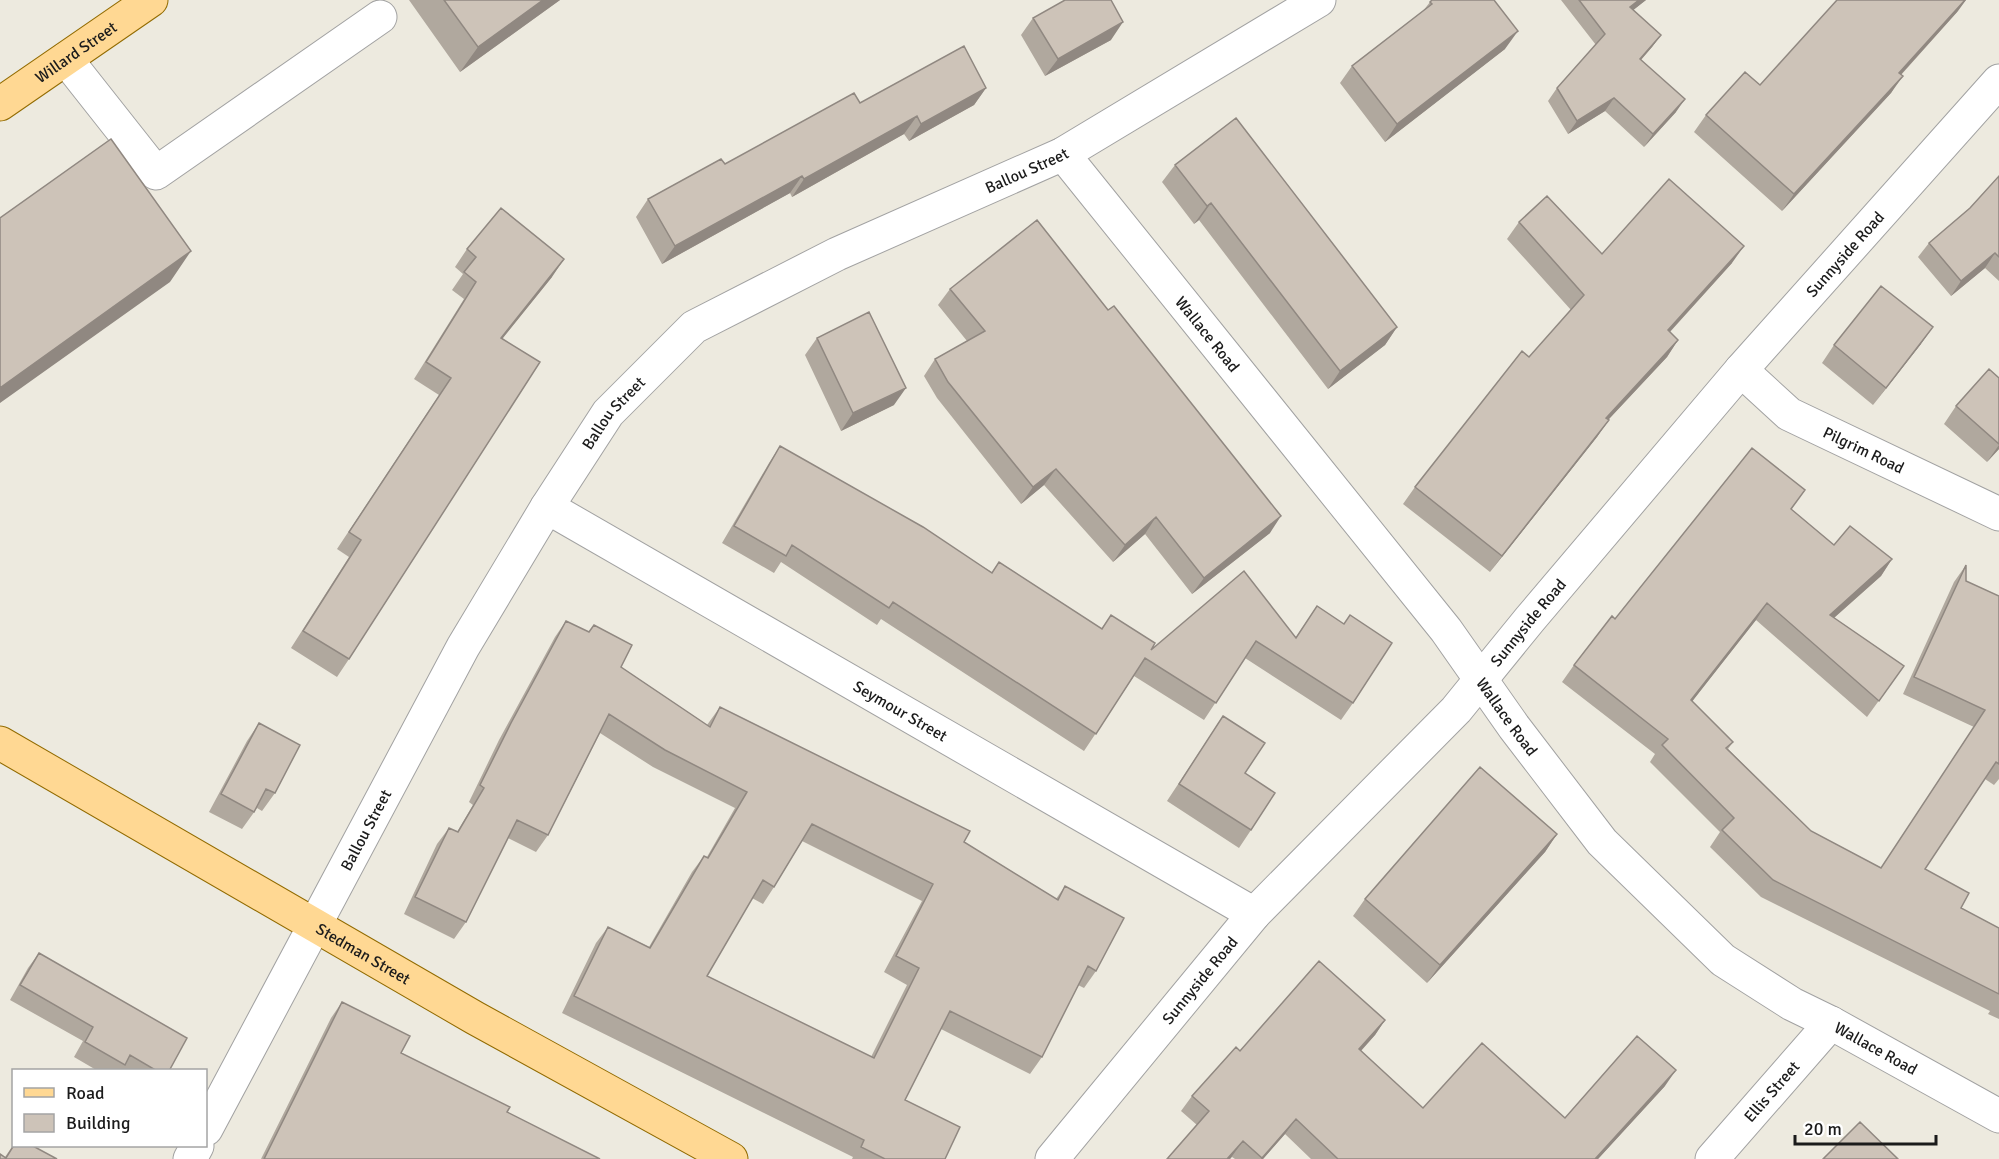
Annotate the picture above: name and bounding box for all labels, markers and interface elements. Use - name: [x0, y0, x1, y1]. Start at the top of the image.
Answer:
- street label: Willard Street: [32, 17, 121, 88]
- street label: Ballou Street: [982, 144, 1073, 198]
- street label: Sunnyside Road: [1802, 208, 1889, 301]
- street label: Wallace Road: [1170, 293, 1244, 377]
- street label: Ballou Street: [578, 372, 650, 454]
- street label: Pilgrim Road: [1820, 423, 1907, 478]
- street label: Sunnyside Road: [1486, 575, 1571, 671]
- street label: Wallace Road: [1472, 674, 1541, 760]
- street label: Seymour Street: [850, 677, 951, 747]
- street label: Ballou Street: [337, 786, 396, 874]
- street label: Stedman Street: [312, 919, 414, 990]
- street label: Sunnyside Road: [1158, 933, 1242, 1029]
- street label: Wallace Road: [1831, 1018, 1921, 1080]
- street label: Ellis Street: [1740, 1057, 1804, 1127]
- legend: [12, 1069, 207, 1147]
- text: Road: [66, 1082, 105, 1104]
- scale bar: [1795, 1108, 1936, 1146]
- text: Building: [66, 1112, 130, 1134]
- text: 20 m: [1804, 1118, 1842, 1140]

